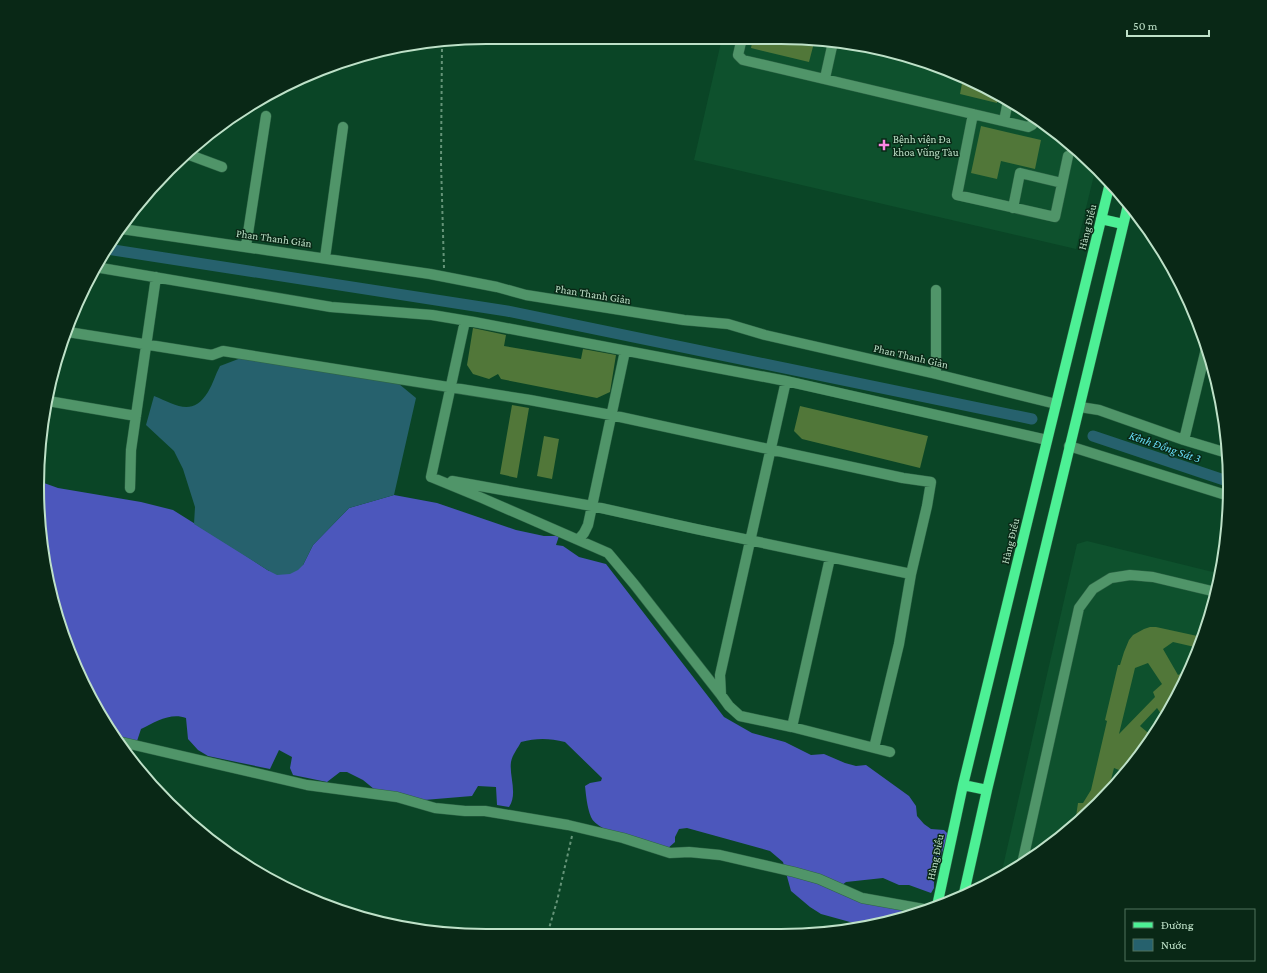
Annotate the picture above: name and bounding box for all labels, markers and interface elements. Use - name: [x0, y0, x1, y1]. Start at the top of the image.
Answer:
- scale bar: [1127, 12, 1209, 38]
- text: 50 m: [1133, 19, 1158, 33]
- place label: Bệnh viện Đa khoa Vũng Tàu: [893, 133, 959, 159]
- marker: Bệnh viện Đa khoa Vũng Tàu: [878, 139, 890, 151]
- street label: Hàng Điều: [1076, 203, 1099, 251]
- street label: Phan Thanh Giản: [235, 227, 313, 249]
- street label: Phan Thanh Giản: [554, 282, 632, 306]
- street label: Phan Thanh Giản: [873, 342, 950, 370]
- water label: Kênh Đồng Sát 3: [1127, 428, 1203, 466]
- street label: Hàng Điều: [999, 517, 1022, 565]
- street label: Hàng Điều: [924, 833, 947, 881]
- legend: [1125, 909, 1255, 961]
- text: Đường: [1161, 918, 1194, 932]
- text: Nước: [1161, 938, 1186, 952]

